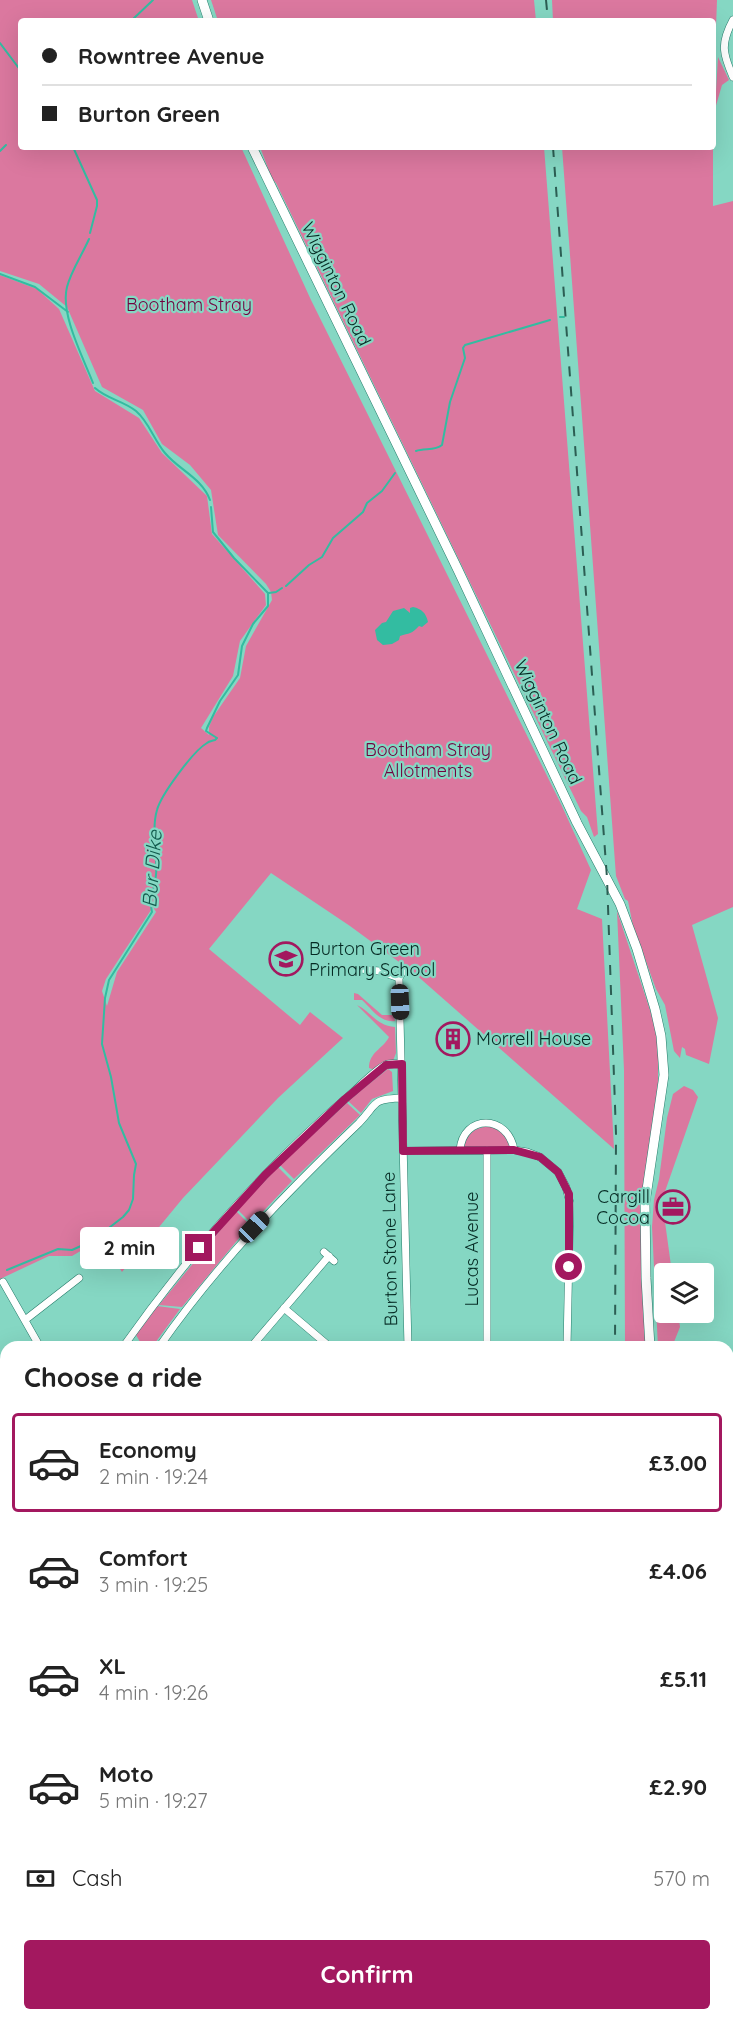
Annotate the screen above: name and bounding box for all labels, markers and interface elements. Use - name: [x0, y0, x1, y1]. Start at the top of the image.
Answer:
- text: Rowntree Avenue: [78, 42, 265, 70]
- text: Burton Green: [78, 100, 220, 128]
- street label: Wigginton Road: [297, 218, 376, 349]
- park label: Bootham Stray: [126, 293, 252, 316]
- street label: Wigginton Road: [510, 656, 587, 788]
- park label: Bootham Stray Allotments: [365, 738, 491, 782]
- water label: Bur Dike: [136, 829, 167, 909]
- place label: Burton Green Primary School: [309, 937, 435, 981]
- school or university icon: Burton Green Primary School: [268, 941, 304, 977]
- car: [390, 984, 410, 1020]
- building icon: Morrell House: [435, 1021, 471, 1057]
- place label: Morrell House: [476, 1027, 591, 1050]
- street label: Burton Stone Lane: [377, 1171, 402, 1327]
- place label: Cargill Cocoa: [596, 1185, 650, 1229]
- office icon: Cargill Cocoa: [655, 1189, 691, 1225]
- street label: Lucas Avenue: [460, 1192, 483, 1306]
- car: [235, 1208, 273, 1246]
- callout: 2 min: [79, 1227, 178, 1269]
- route end: [185, 1234, 212, 1261]
- text: 2 min: [103, 1235, 156, 1260]
- route start: [555, 1253, 582, 1280]
- map controls: [654, 1263, 714, 1323]
- button: layers: [654, 1263, 714, 1323]
- text: Choose a ride: [24, 1360, 202, 1394]
- icon: car: [27, 1436, 81, 1490]
- text: Economy: [99, 1436, 197, 1464]
- text: £3.00: [649, 1449, 707, 1477]
- text: 2 min · 19:24: [99, 1464, 208, 1489]
- icon: car: [27, 1544, 81, 1598]
- text: Comfort: [99, 1544, 188, 1572]
- text: £4.06: [649, 1557, 707, 1585]
- text: 3 min · 19:25: [99, 1572, 208, 1597]
- icon: car: [27, 1652, 81, 1706]
- text: XL: [99, 1652, 126, 1680]
- text: £5.11: [660, 1665, 707, 1693]
- text: 4 min · 19:26: [99, 1680, 208, 1705]
- icon: car: [27, 1760, 81, 1814]
- text: Moto: [99, 1760, 153, 1788]
- text: £2.90: [649, 1773, 707, 1801]
- text: 5 min · 19:27: [99, 1788, 208, 1813]
- icon: cash: [24, 1862, 57, 1895]
- text: Cash: [72, 1864, 123, 1892]
- text: 570 m: [653, 1866, 710, 1891]
- button: Confirm: [24, 1940, 710, 2009]

